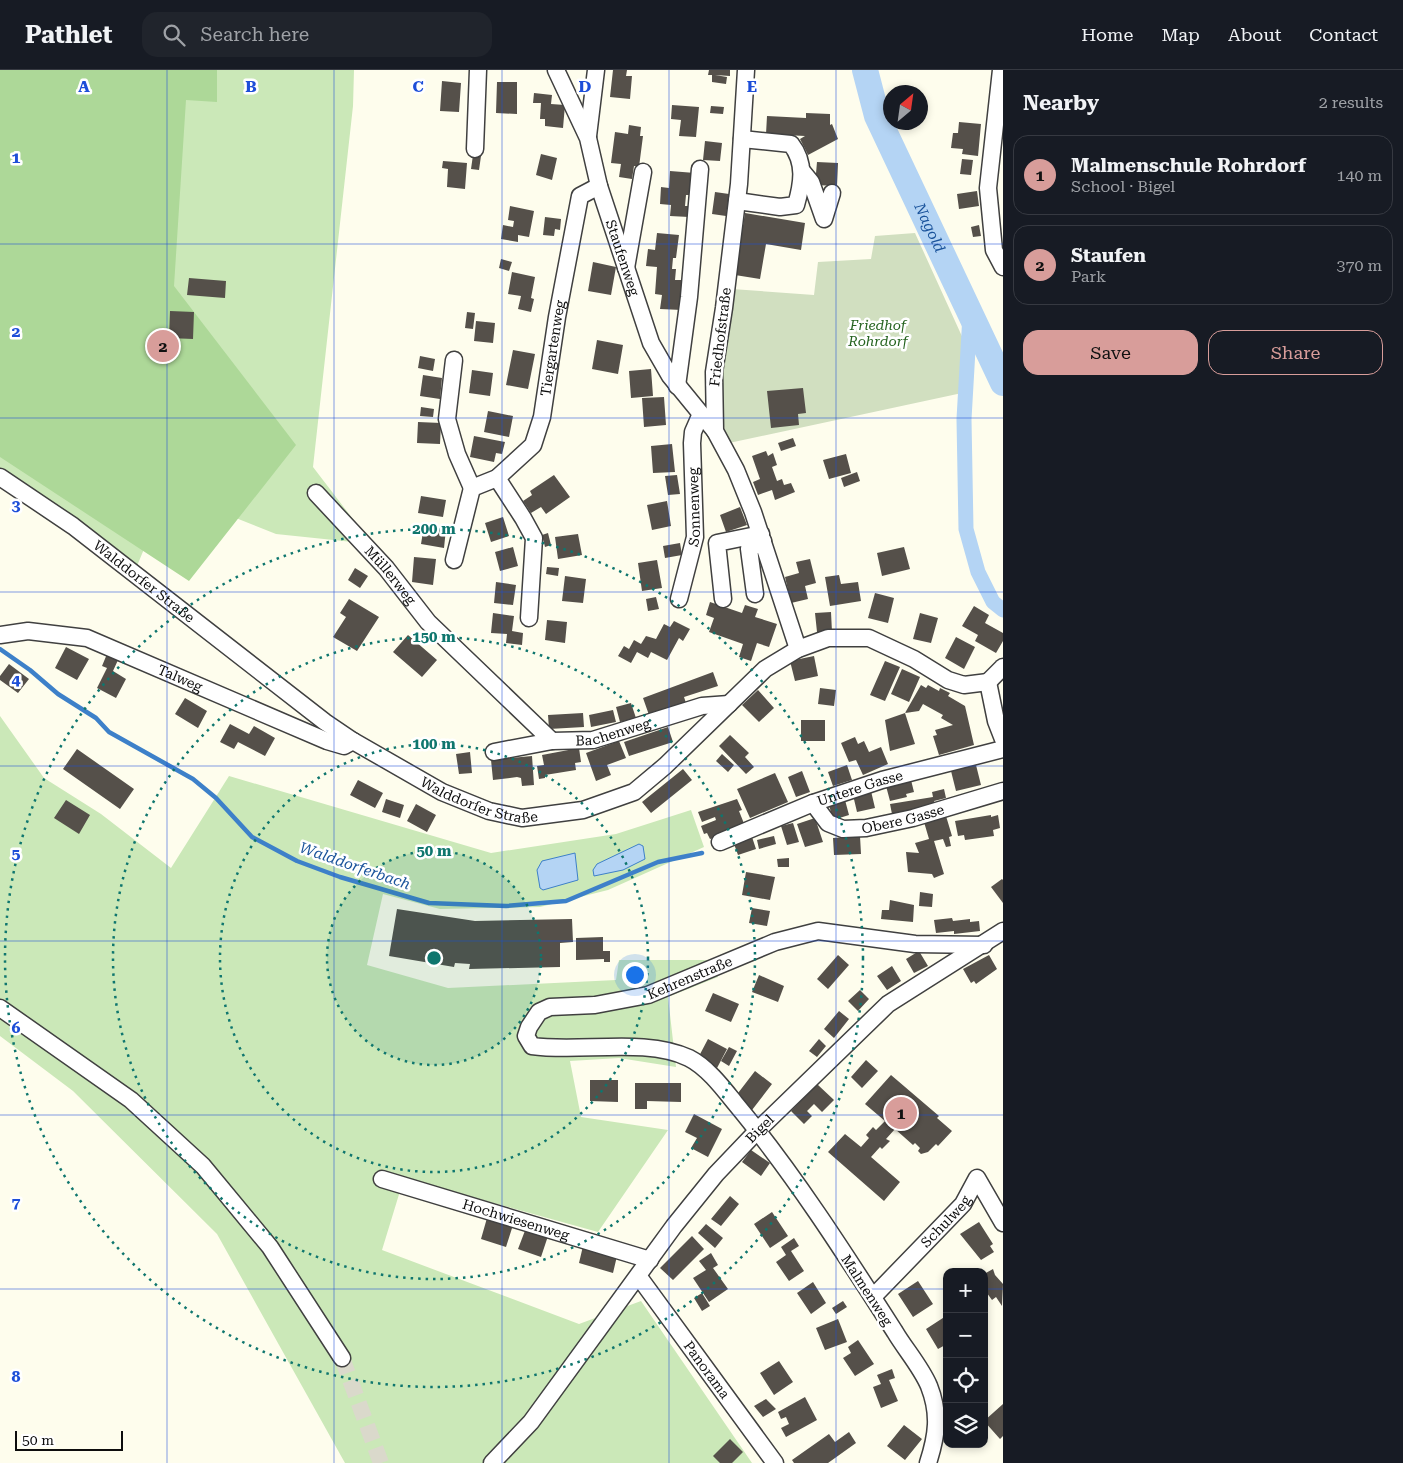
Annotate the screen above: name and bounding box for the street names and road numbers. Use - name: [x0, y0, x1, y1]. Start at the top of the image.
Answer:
- street label: Staufenweg: [603, 218, 643, 298]
- street label: Friedhofstraße: [706, 286, 734, 387]
- street label: Tiergartenweg: [537, 299, 568, 397]
- street label: Sonnenweg: [685, 467, 703, 548]
- street label: Walddorfer Straße: [90, 537, 198, 626]
- street label: Müllerweg: [362, 543, 419, 608]
- street label: Talweg: [155, 661, 205, 695]
- street label: Bachenweg: [575, 715, 652, 748]
- street label: Untere Gasse: [815, 767, 905, 809]
- street label: Walddorfer Straße: [418, 773, 539, 826]
- street label: Obere Gasse: [860, 801, 946, 837]
- street label: Kehrenstraße: [645, 953, 735, 1002]
- street label: Bigel: [742, 1111, 778, 1146]
- street label: Schulweg: [917, 1193, 974, 1251]
- street label: Hochwiesenweg: [461, 1196, 571, 1243]
- street label: Malmenweg: [838, 1252, 896, 1328]
- street label: Panorama: [681, 1338, 733, 1402]

